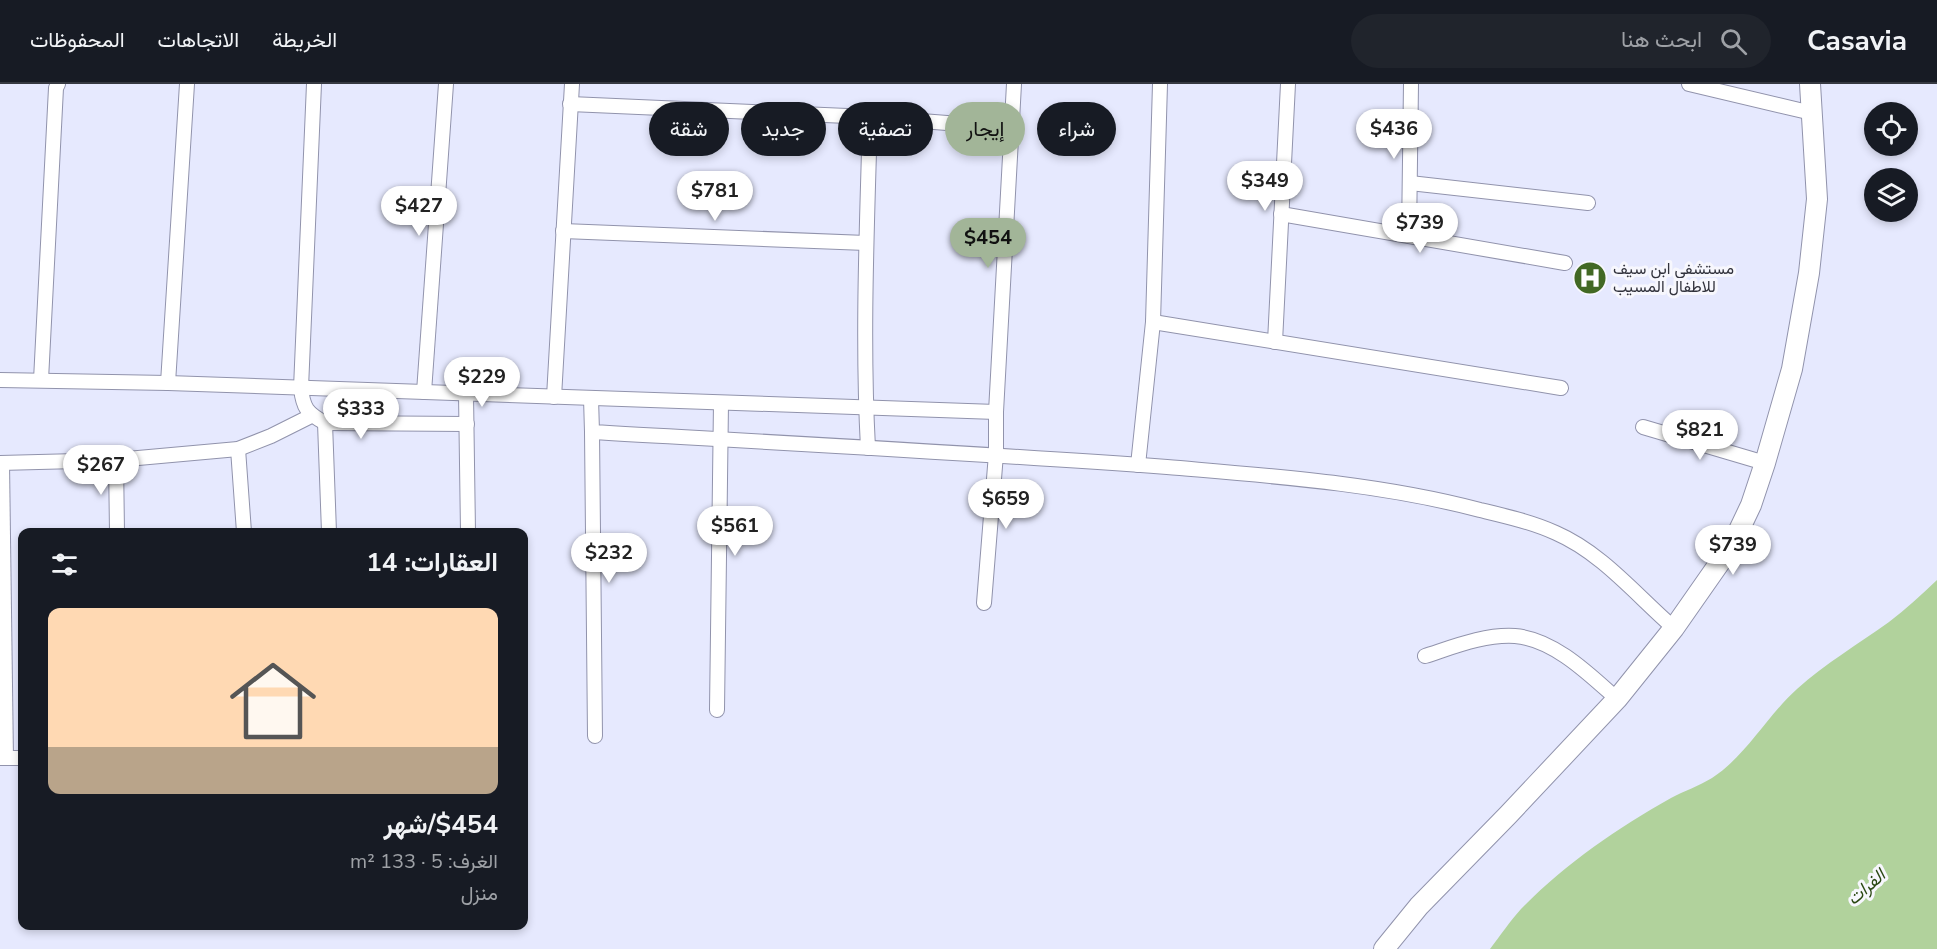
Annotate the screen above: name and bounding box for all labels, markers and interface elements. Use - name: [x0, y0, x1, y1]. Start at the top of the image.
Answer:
- search box: [1351, 14, 1771, 68]
- text: Casavia: [1807, 22, 1907, 60]
- text: ابحث هنا: [1621, 25, 1702, 55]
- icon: search: [1717, 25, 1750, 58]
- text: المحفوظات: [30, 26, 125, 54]
- text: الاتجاهات: [158, 26, 239, 54]
- text: الخريطة: [272, 26, 337, 54]
- chip: شقة: [649, 102, 729, 156]
- chip: جديد: [741, 102, 826, 156]
- chip: تصفية: [838, 102, 933, 156]
- chip: إيجار: [945, 102, 1025, 156]
- chip: شراء: [1037, 102, 1116, 156]
- map controls: [1864, 102, 1918, 222]
- button: locate: [1864, 102, 1918, 156]
- pin: $436: [1358, 109, 1430, 160]
- text: $436: [1370, 115, 1418, 142]
- pin: $349: [1229, 161, 1301, 212]
- text: $349: [1241, 167, 1289, 194]
- button: layers: [1864, 168, 1918, 222]
- pin: $781: [679, 171, 751, 222]
- text: $781: [691, 177, 739, 204]
- pin: $427: [383, 186, 455, 237]
- text: $427: [395, 192, 443, 219]
- pin: $739: [1384, 203, 1456, 254]
- text: $739: [1396, 209, 1444, 236]
- pin: $454: [952, 218, 1024, 269]
- text: $454: [964, 224, 1012, 251]
- place label: مستشفى ابن سيف للاطفال المسيب: [1613, 258, 1734, 298]
- hospital icon: مستشفى ابن سيف للاطفال المسيب: [1572, 260, 1608, 296]
- pin: $229: [446, 357, 518, 408]
- text: $229: [458, 363, 506, 390]
- pin: $333: [325, 389, 397, 440]
- text: $333: [337, 395, 385, 422]
- pin: $821: [1664, 410, 1736, 461]
- text: $821: [1676, 416, 1724, 443]
- pin: $267: [65, 445, 137, 496]
- text: $267: [77, 451, 125, 478]
- pin: $659: [970, 479, 1042, 530]
- text: $659: [982, 485, 1030, 512]
- pin: $561: [699, 506, 771, 557]
- text: $561: [711, 512, 759, 539]
- pin: $739: [1697, 525, 1769, 576]
- text: $739: [1709, 531, 1757, 558]
- pin: $232: [573, 533, 645, 584]
- text: $232: [585, 539, 633, 566]
- text: العقارات: 14: [366, 545, 498, 580]
- icon: filters: [48, 548, 81, 581]
- icon: home: [219, 647, 327, 755]
- text: $454/شهر: [383, 807, 498, 842]
- text: الغرف: 5 · 133 m²: [350, 848, 498, 875]
- water label: الفرات: [1842, 862, 1892, 910]
- text: منزل: [461, 880, 498, 907]

